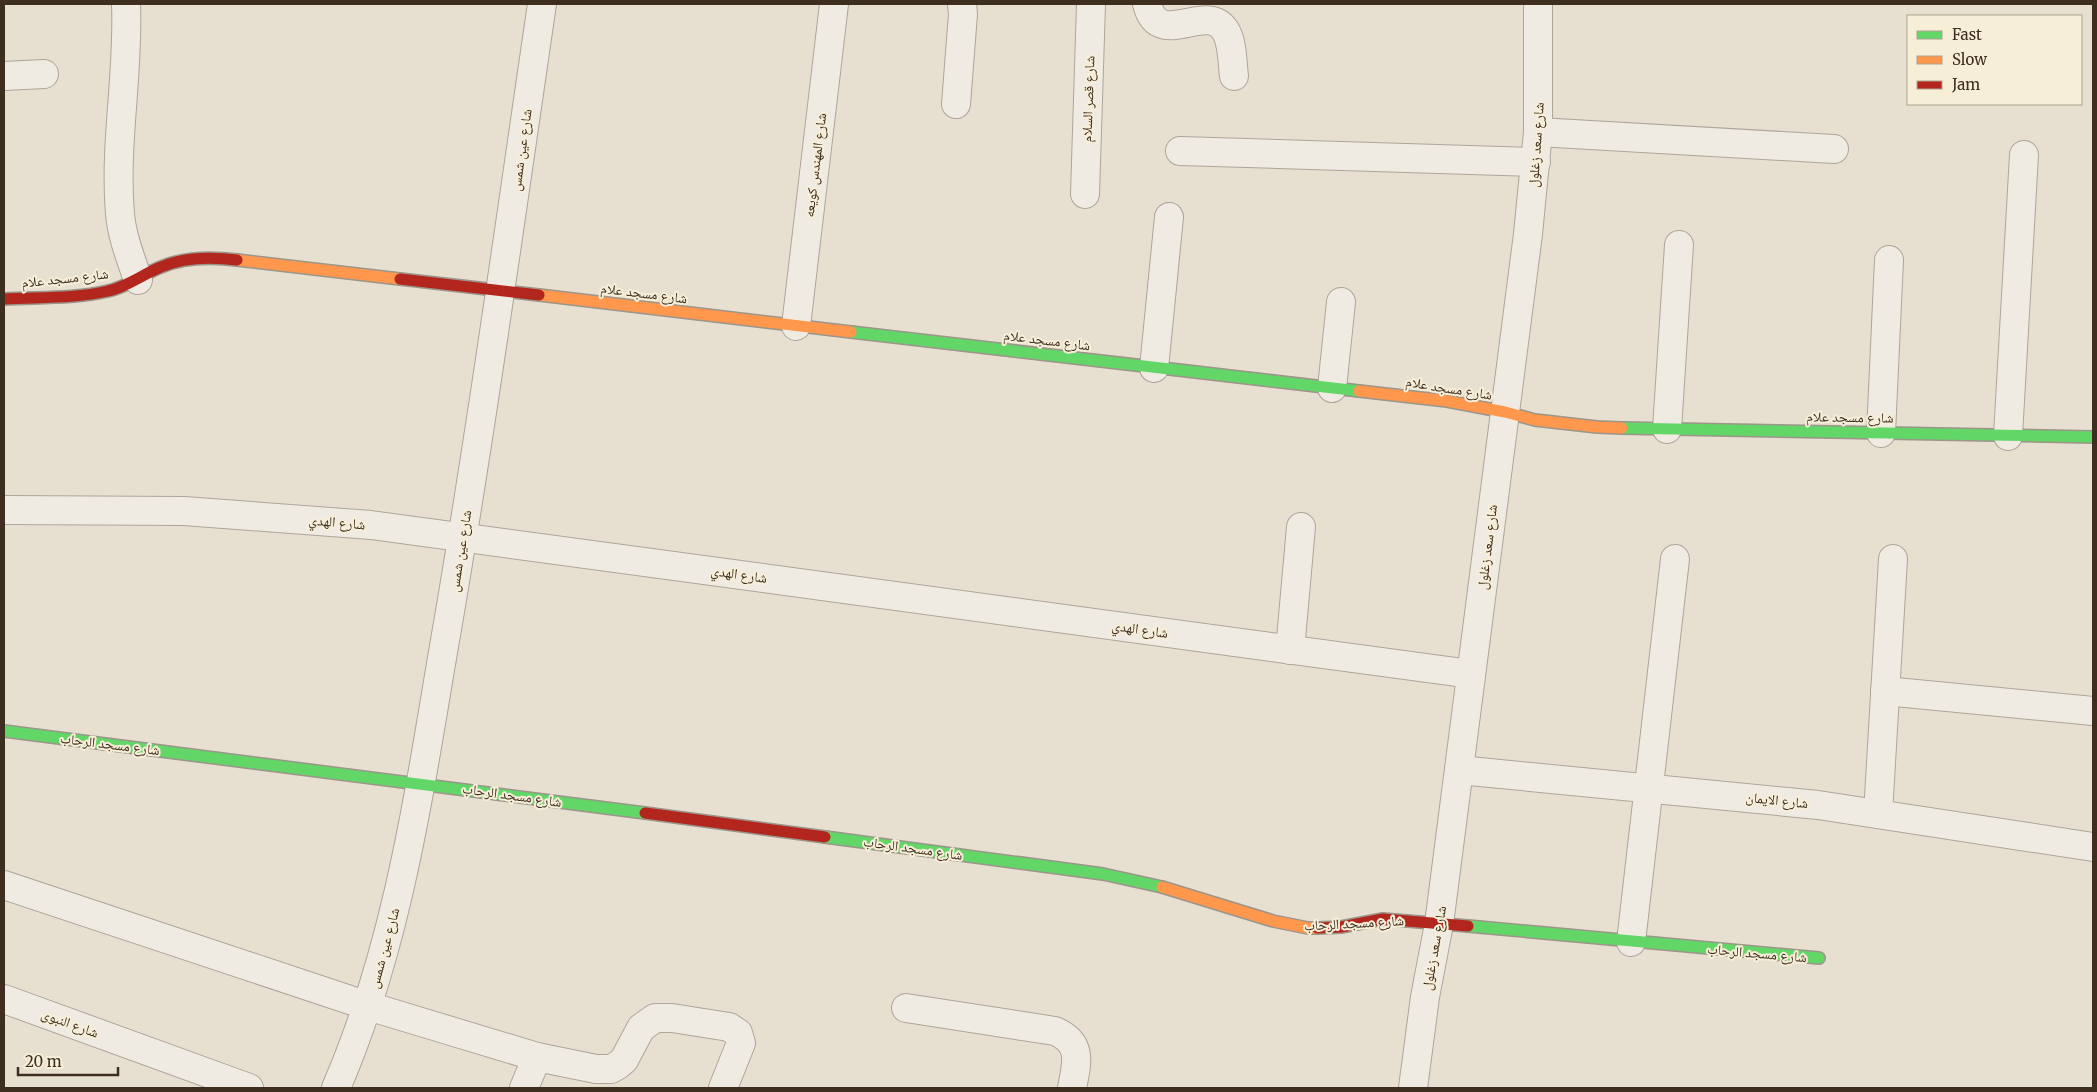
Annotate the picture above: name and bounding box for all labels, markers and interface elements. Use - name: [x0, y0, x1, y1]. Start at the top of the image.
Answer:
- legend: [1907, 15, 2082, 105]
- text: Fast: [1952, 25, 1982, 44]
- text: Slow: [1952, 50, 1987, 69]
- street label: شارع قصر السلام: [1077, 55, 1100, 143]
- text: Jam: [1951, 75, 1980, 94]
- street label: شارع سعد زغلول: [1524, 102, 1549, 188]
- street label: شارع عين شمس: [506, 108, 537, 192]
- street label: شارع المهندس كويعه: [800, 112, 831, 218]
- street label: شارع مسجد علام: [21, 264, 109, 293]
- street label: شارع مسجد علام: [599, 279, 688, 308]
- street label: شارع مسجد علام: [1002, 326, 1091, 355]
- street label: شارع مسجد علام: [1404, 372, 1494, 405]
- street label: شارع مسجد علام: [1806, 407, 1894, 428]
- street label: شارع سعد زغلول: [1473, 503, 1502, 591]
- street label: شارع عين شمس: [445, 509, 476, 593]
- street label: شارع الهدي: [308, 511, 366, 536]
- street label: شارع الهدي: [709, 561, 768, 589]
- street label: شارع الهدي: [1110, 616, 1169, 644]
- street label: شارع مسجد الرحاب: [59, 729, 161, 760]
- street label: شارع مسجد الرحاب: [461, 779, 563, 812]
- street label: شارع الايمان: [1745, 788, 1809, 813]
- street label: شارع مسجد الرحاب: [862, 832, 964, 865]
- street label: شارع سعد زغلول: [1418, 904, 1451, 992]
- street label: شارع عين شمس: [365, 906, 404, 991]
- street label: شارع مسجد الرحاب: [1304, 911, 1405, 936]
- street label: شارع مسجد الرحاب: [1706, 940, 1808, 967]
- street label: شارع النبوى: [39, 1004, 101, 1043]
- scale bar: [18, 1044, 118, 1076]
- text: 20 m: [25, 1052, 62, 1071]

